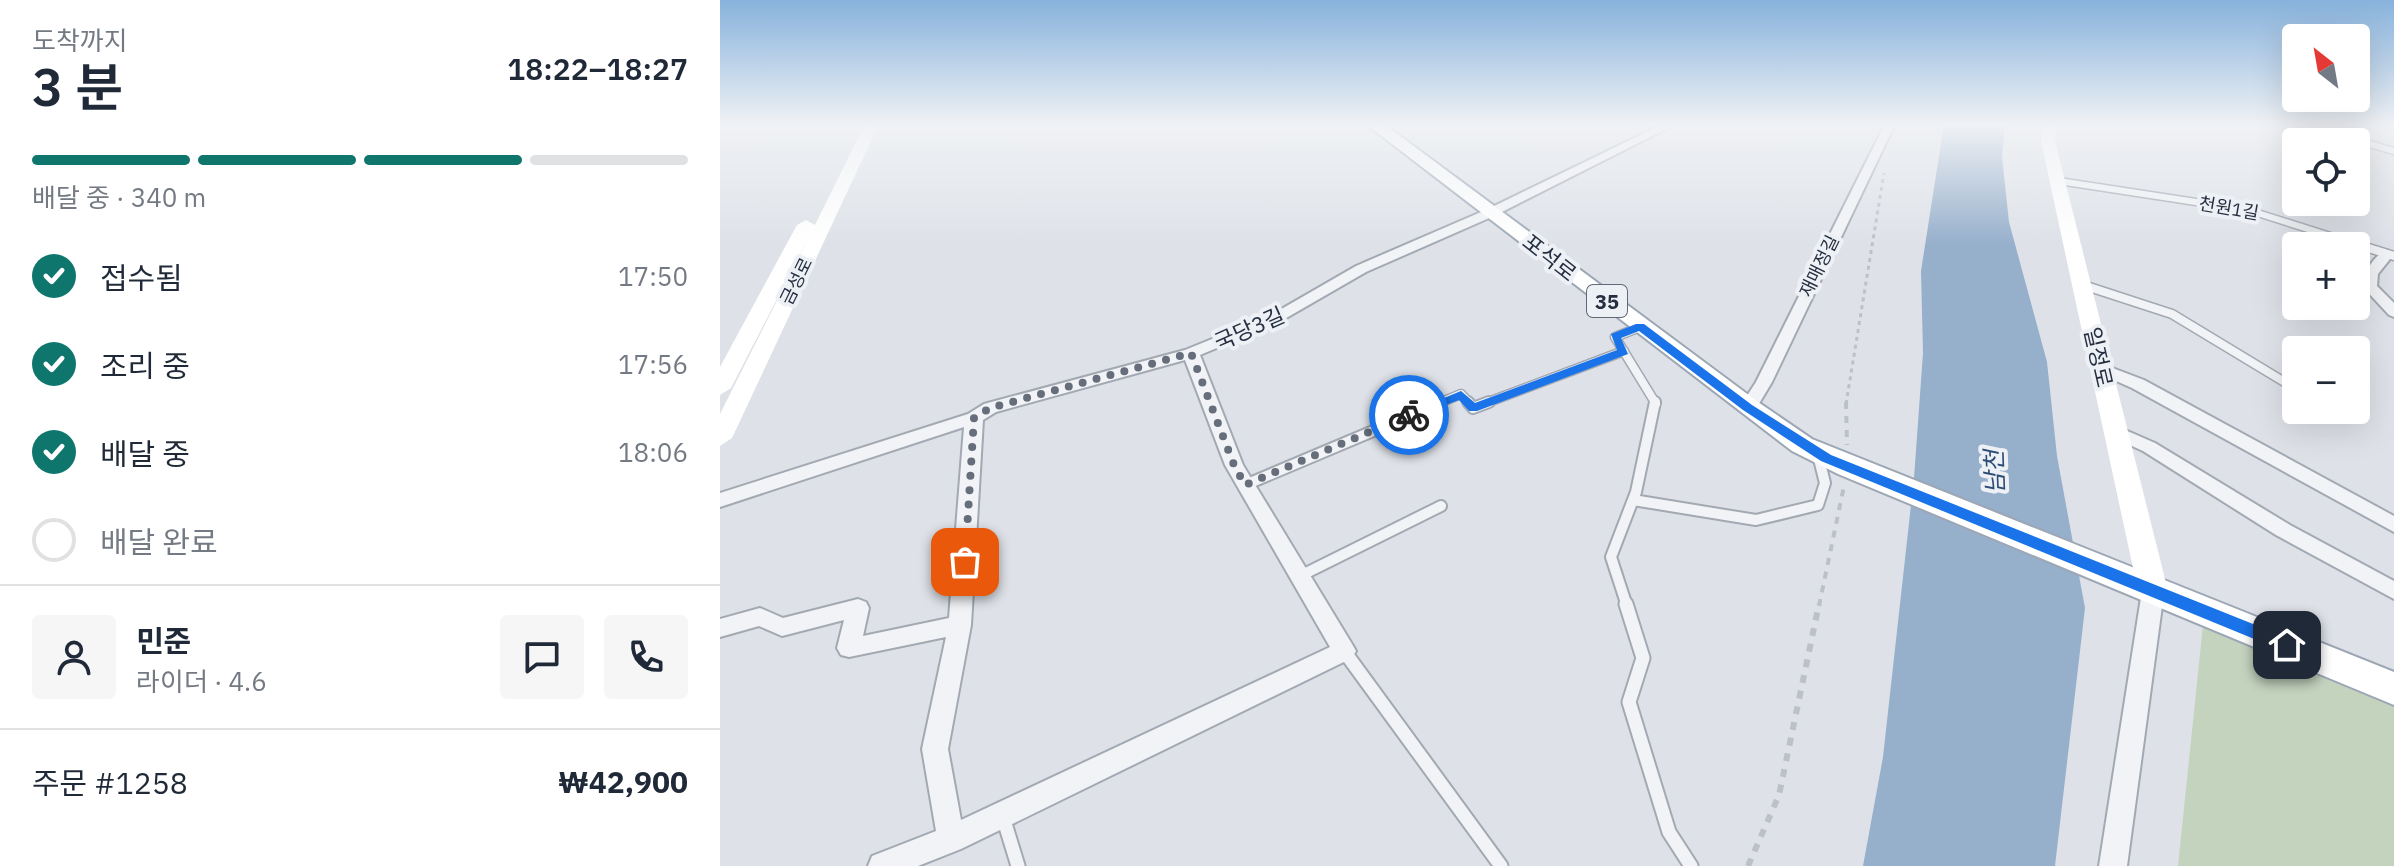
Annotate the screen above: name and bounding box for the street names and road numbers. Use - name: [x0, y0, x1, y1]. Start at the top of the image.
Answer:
- street label: 천원1길: [2197, 191, 2261, 225]
- street label: 포석로: [1517, 227, 1583, 287]
- street label: 재매정길: [1794, 231, 1844, 301]
- street label: 금성로: [775, 254, 817, 308]
- road number: 35: [1587, 285, 1627, 317]
- street label: 국당3길: [1209, 300, 1289, 356]
- street label: 일정로: [2078, 324, 2120, 390]

